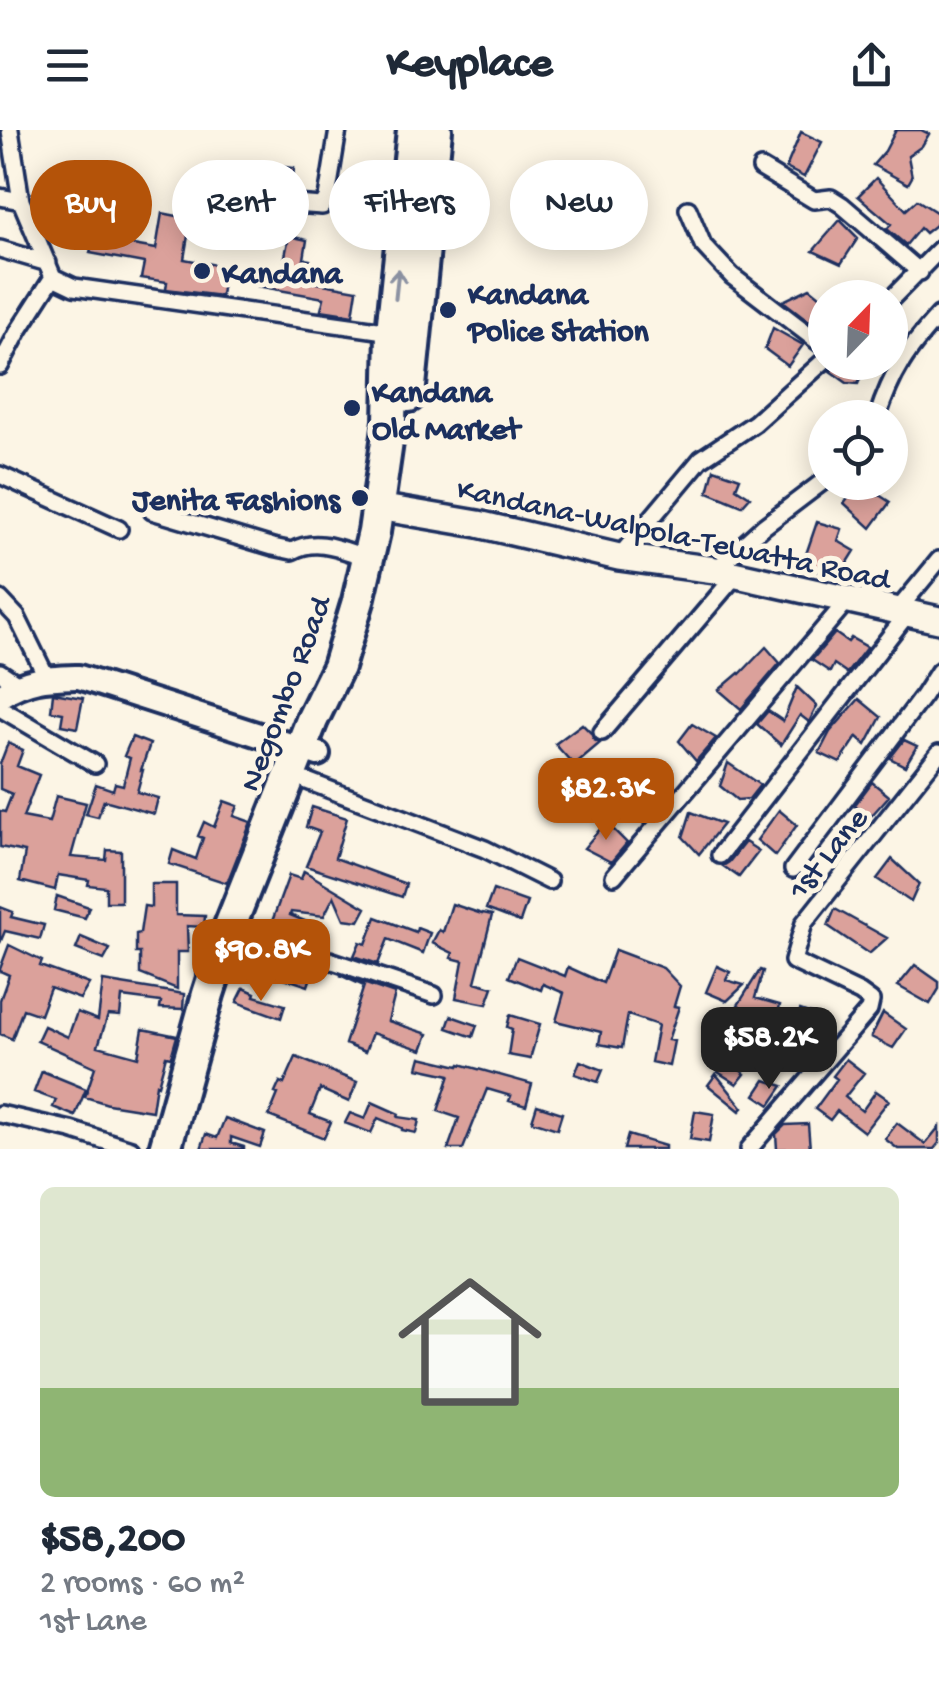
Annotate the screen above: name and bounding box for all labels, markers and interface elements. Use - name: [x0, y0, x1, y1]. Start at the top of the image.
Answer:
- icon: menu: [40, 38, 95, 93]
- icon: share: [844, 38, 899, 93]
- text: Keyplace: [387, 39, 552, 92]
- chip: Buy: [30, 160, 152, 250]
- chip: Rent: [172, 160, 309, 250]
- chip: Filters: [329, 160, 490, 250]
- chip: New: [510, 160, 648, 250]
- place label: Kandana: [221, 257, 344, 295]
- marker: Kandana: [191, 260, 213, 282]
- one-way arrow: [388, 268, 407, 300]
- place label: Kandana Police Station: [466, 278, 650, 353]
- north arrow: [808, 280, 908, 380]
- map controls: [808, 280, 908, 500]
- marker: Kandana Police Station: [437, 299, 459, 321]
- place label: Kandana Old Market: [371, 376, 523, 451]
- marker: Kandana Old Market: [341, 397, 363, 419]
- button: locate: [808, 400, 908, 500]
- street label: Kandana-Walpola-Tewatta Road: [453, 472, 895, 602]
- place label: Jenita Fashions: [131, 484, 342, 522]
- marker: Jenita Fashions: [349, 487, 371, 509]
- street label: Negombo Road: [233, 590, 343, 798]
- pin: $82.3K: [525, 758, 687, 843]
- text: $82.3K: [560, 771, 652, 809]
- street label: 1st Lane: [781, 801, 878, 909]
- pin: $90.8K: [180, 919, 342, 1004]
- text: $90.8K: [214, 932, 308, 970]
- pin: $58.2K: [688, 1007, 850, 1092]
- text: $58.2K: [723, 1020, 815, 1058]
- icon: home: [380, 1252, 560, 1432]
- text: $58,200: [40, 1517, 185, 1566]
- text: 2 rooms · 60 m²: [40, 1566, 245, 1604]
- text: 1st Lane: [40, 1604, 147, 1642]

